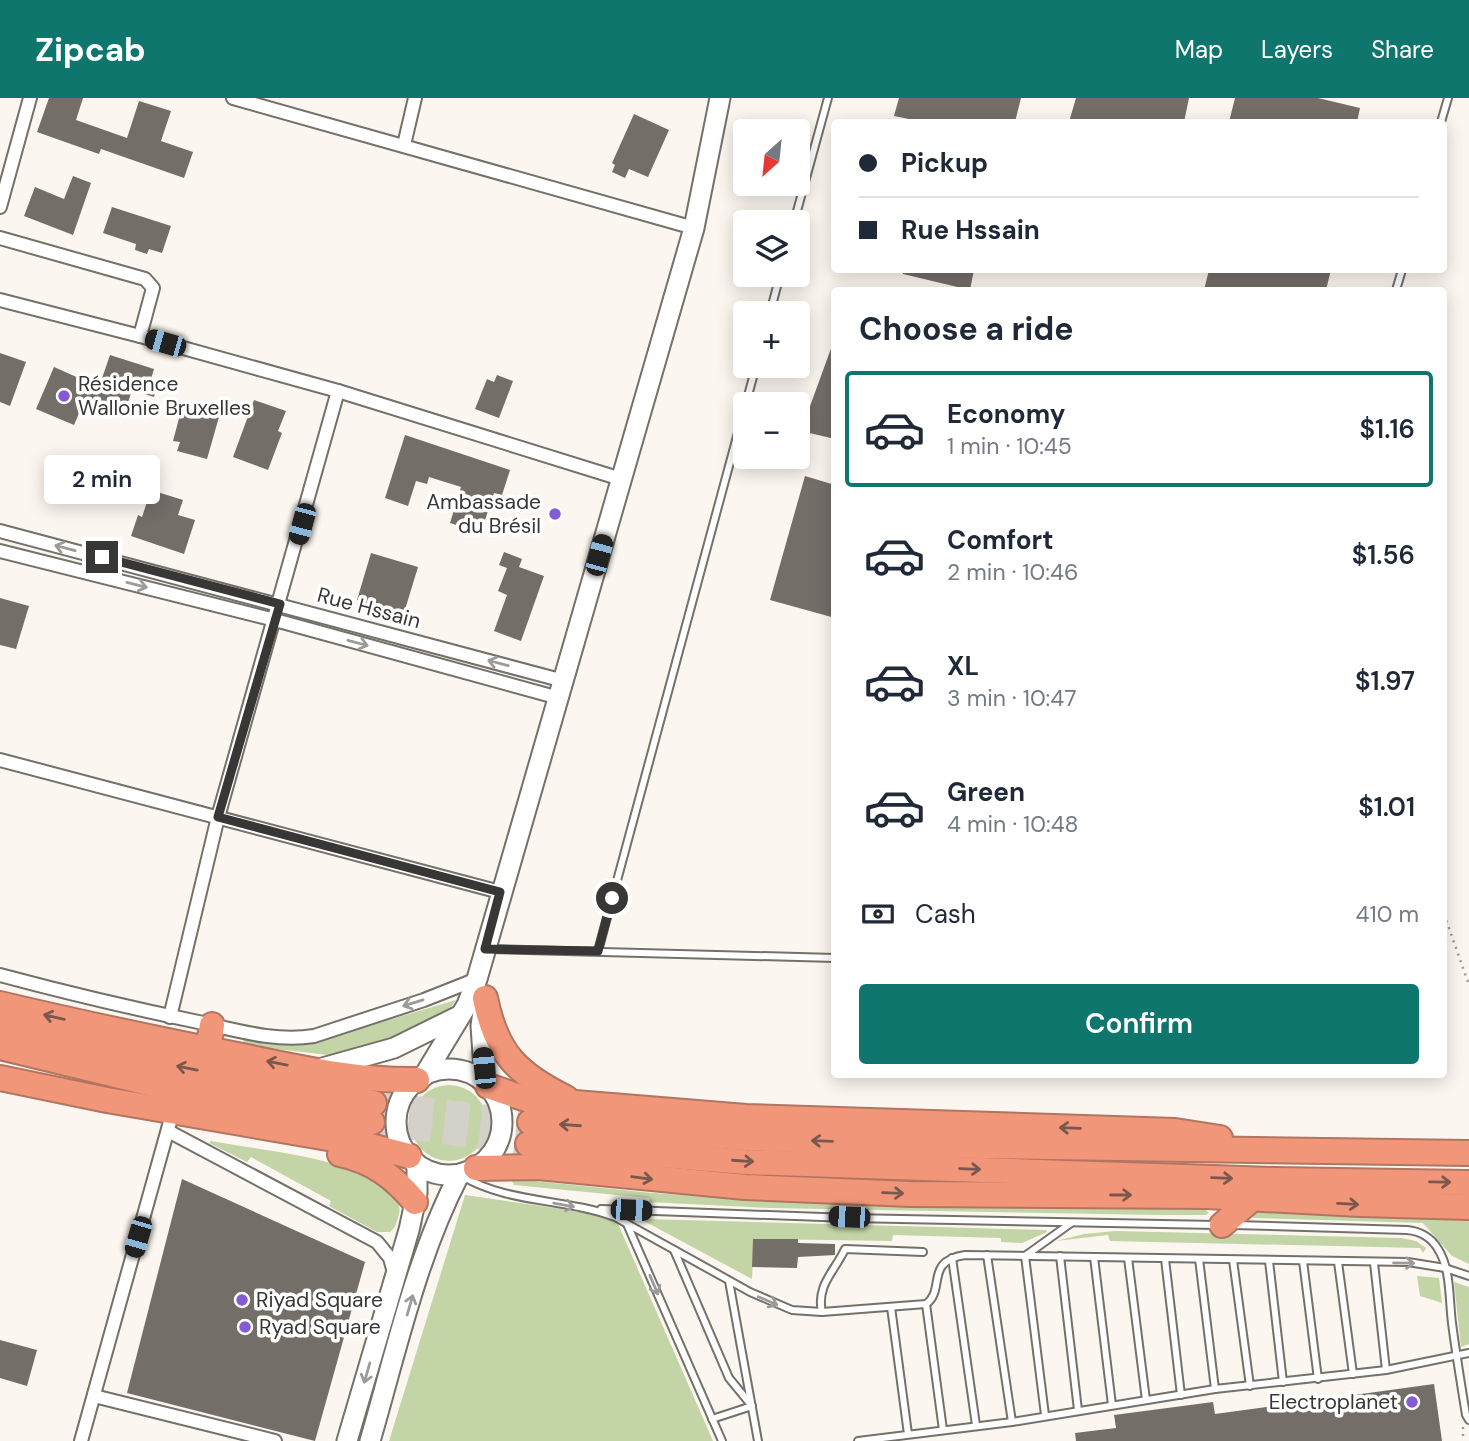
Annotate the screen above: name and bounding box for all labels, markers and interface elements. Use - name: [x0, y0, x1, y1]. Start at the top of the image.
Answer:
- text: Zipcab: [35, 28, 146, 71]
- text: Map: [1175, 34, 1223, 65]
- text: Layers: [1261, 34, 1333, 65]
- text: Share: [1371, 34, 1434, 65]
- north arrow: [733, 119, 810, 196]
- map controls: [733, 119, 810, 469]
- text: Pickup: [901, 146, 988, 180]
- button: layers: [733, 210, 810, 287]
- text: Rue Hssain: [901, 213, 1040, 247]
- button: +: [733, 301, 810, 378]
- text: Choose a ride: [859, 308, 1074, 350]
- car: [142, 327, 189, 359]
- place label: Résidence Wallonie Bruxelles: [78, 370, 251, 422]
- marker: Résidence Wallonie Bruxelles: [56, 388, 72, 404]
- button: −: [733, 392, 810, 469]
- text: Economy: [947, 397, 1065, 431]
- icon: car: [863, 398, 926, 461]
- text: $1.16: [1360, 412, 1415, 446]
- text: 1 min · 10:45: [947, 431, 1072, 461]
- callout: 2 min: [44, 456, 160, 504]
- text: 2 min: [72, 464, 132, 494]
- place label: Ambassade du Brésil: [426, 488, 541, 540]
- car: [287, 501, 318, 547]
- marker: Ambassade du Brésil: [547, 506, 563, 522]
- text: Comfort: [947, 523, 1053, 557]
- icon: car: [863, 524, 926, 587]
- car: [584, 532, 615, 578]
- text: $1.56: [1352, 538, 1415, 572]
- one-way arrow: [54, 541, 77, 554]
- route end: [86, 541, 118, 573]
- text: 2 min · 10:46: [947, 557, 1078, 587]
- one-way arrow: [126, 579, 148, 592]
- street label: Rue Hssain: [314, 581, 424, 635]
- one-way arrow: [346, 637, 368, 650]
- text: XL: [947, 649, 979, 683]
- icon: car: [863, 650, 926, 713]
- one-way arrow: [487, 656, 509, 669]
- text: $1.97: [1355, 664, 1415, 698]
- text: 3 min · 10:47: [947, 683, 1077, 713]
- text: Green: [947, 775, 1025, 809]
- icon: car: [863, 776, 926, 839]
- text: $1.01: [1358, 790, 1415, 824]
- text: 4 min · 10:48: [947, 809, 1079, 839]
- route start: [596, 882, 628, 914]
- icon: cash: [859, 895, 897, 933]
- text: Cash: [915, 897, 976, 931]
- text: 410 m: [1356, 899, 1419, 929]
- button: Confirm: [859, 984, 1419, 1064]
- one-way arrow: [402, 998, 424, 1011]
- one-way arrow: [43, 1009, 66, 1023]
- car: [472, 1046, 497, 1090]
- one-way arrow: [266, 1056, 289, 1070]
- one-way arrow: [176, 1061, 199, 1074]
- one-way arrow: [560, 1118, 582, 1131]
- one-way arrow: [1058, 1121, 1081, 1134]
- one-way arrow: [811, 1135, 834, 1148]
- one-way arrow: [731, 1155, 754, 1168]
- one-way arrow: [958, 1162, 981, 1175]
- one-way arrow: [630, 1171, 653, 1184]
- one-way arrow: [1210, 1171, 1233, 1184]
- one-way arrow: [1428, 1176, 1451, 1189]
- one-way arrow: [882, 1187, 905, 1200]
- one-way arrow: [1109, 1188, 1132, 1202]
- one-way arrow: [1336, 1197, 1359, 1210]
- one-way arrow: [552, 1199, 575, 1212]
- car: [610, 1199, 653, 1221]
- car: [828, 1206, 871, 1228]
- car: [123, 1214, 154, 1260]
- one-way arrow: [1392, 1256, 1415, 1270]
- one-way arrow: [648, 1274, 661, 1295]
- place label: Riyad Square: [256, 1286, 383, 1314]
- marker: Riyad Square: [234, 1292, 250, 1308]
- one-way arrow: [404, 1294, 417, 1316]
- one-way arrow: [757, 1295, 778, 1308]
- place label: Ryad Square: [259, 1313, 381, 1341]
- marker: Ryad Square: [237, 1319, 253, 1335]
- one-way arrow: [360, 1362, 373, 1384]
- place label: Electroplanet: [1269, 1388, 1398, 1416]
- marker: Electroplanet: [1404, 1394, 1420, 1410]

